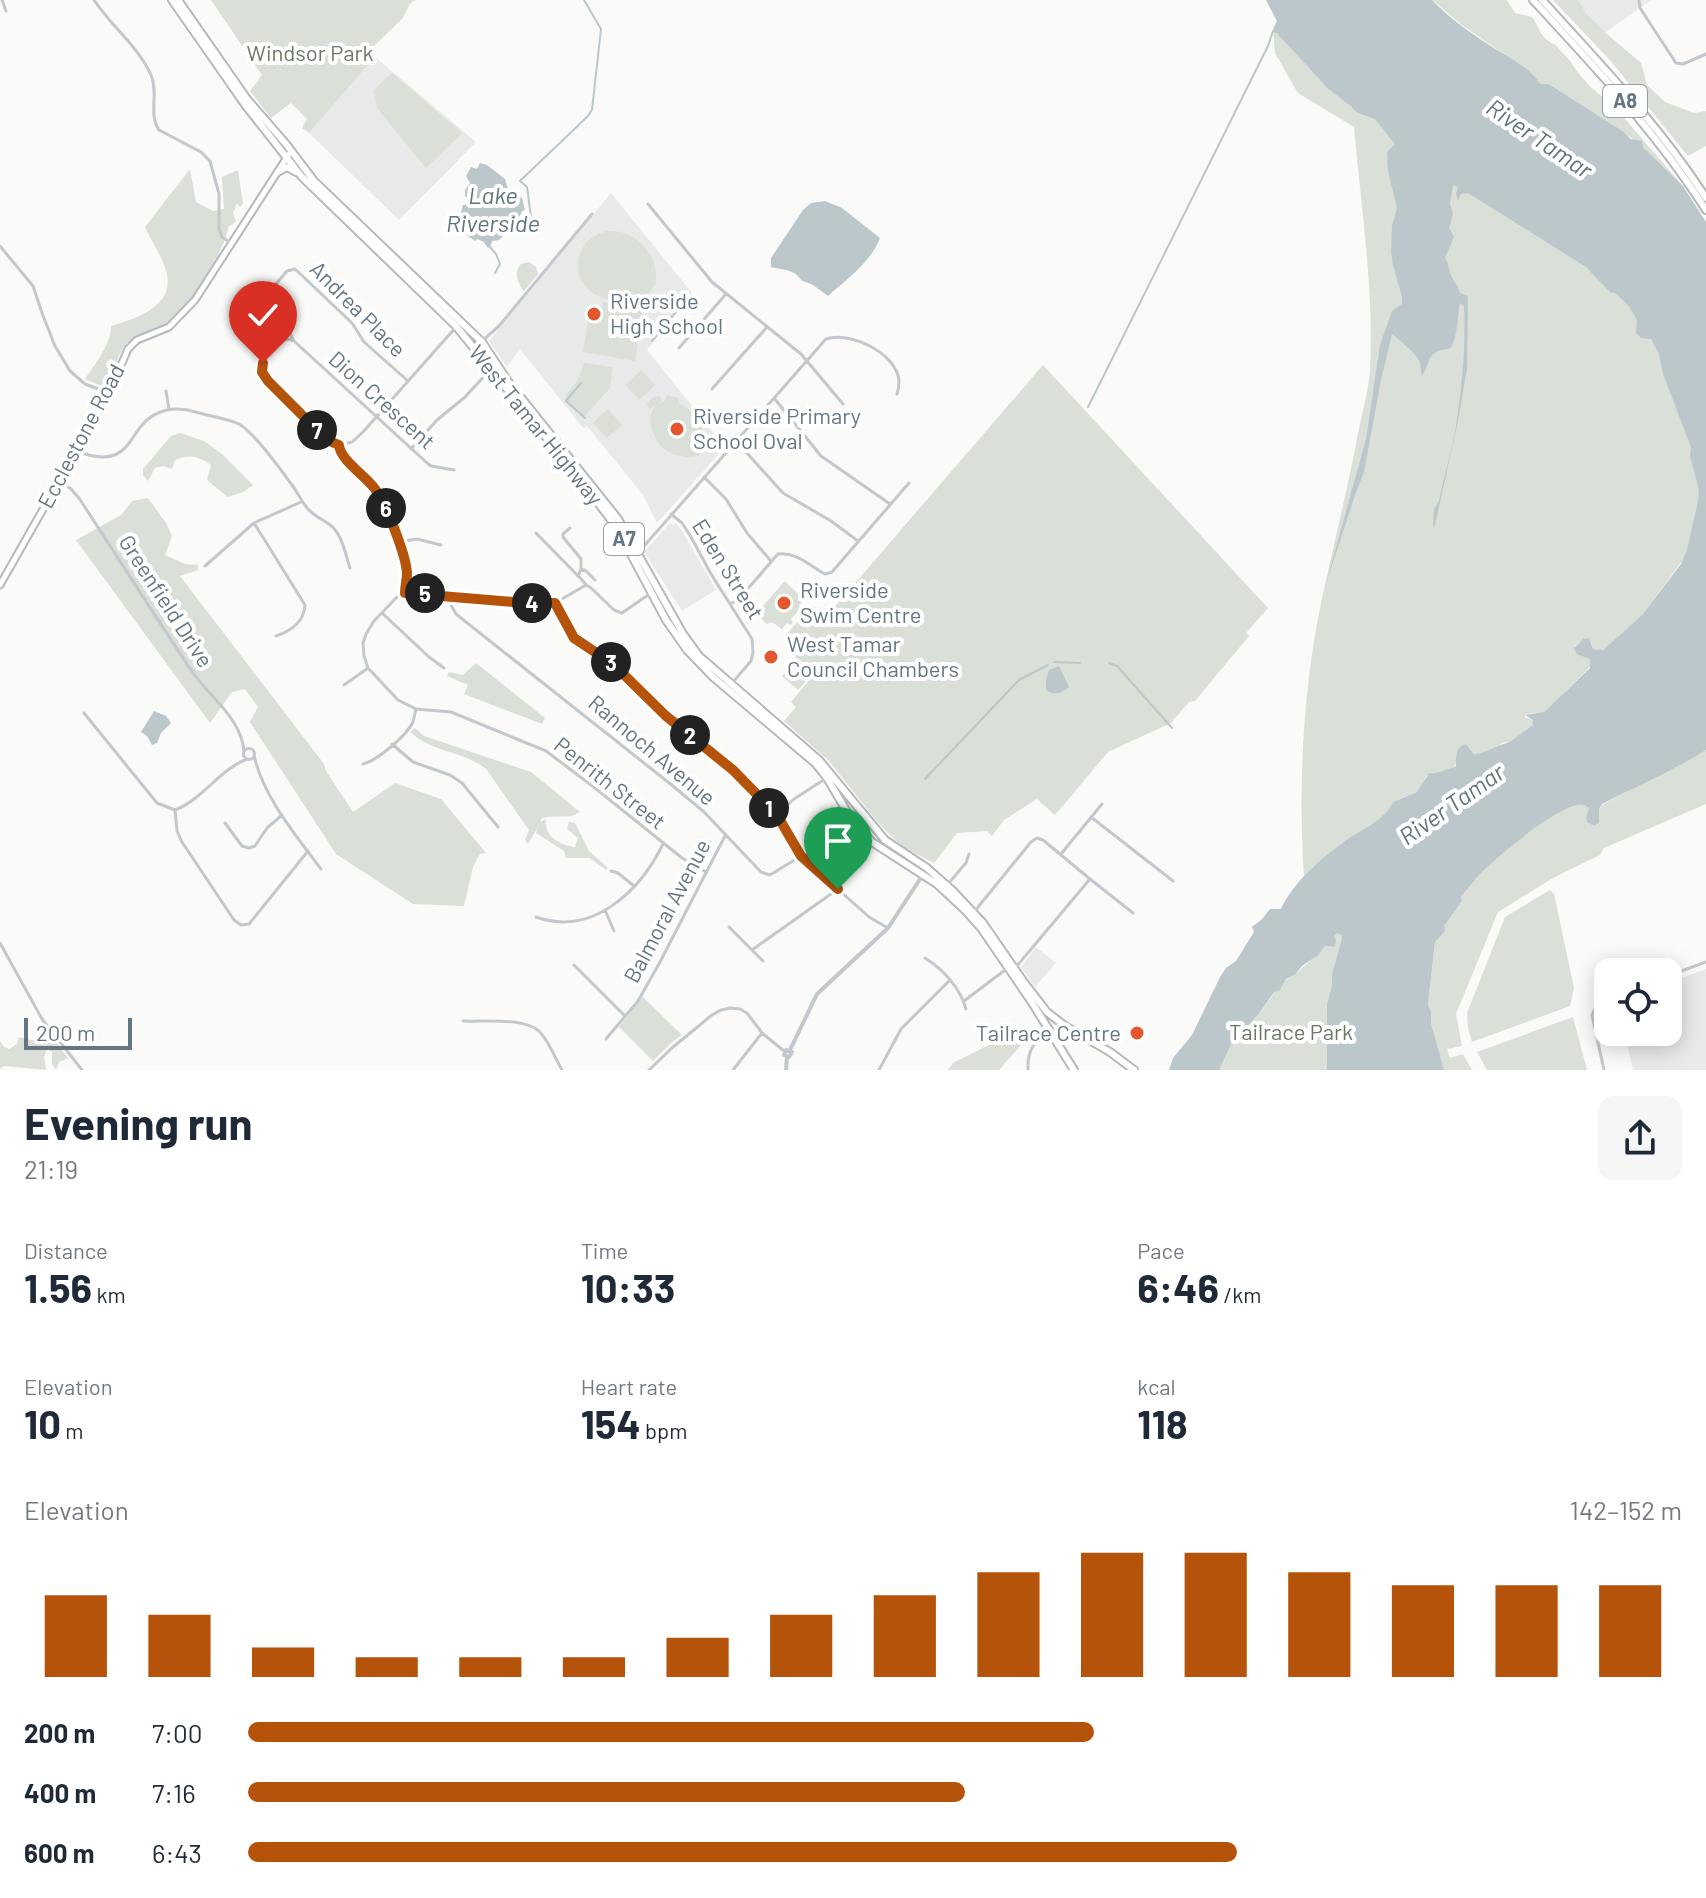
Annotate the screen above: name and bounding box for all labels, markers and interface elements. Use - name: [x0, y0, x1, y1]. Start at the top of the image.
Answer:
- park label: Windsor Park: [247, 39, 373, 65]
- road number: A8: [1603, 85, 1647, 117]
- water label: River Tamar: [1481, 92, 1600, 185]
- water label: Lake Riverside: [446, 180, 540, 237]
- street label: Andrea Place: [305, 255, 412, 362]
- pin: [229, 281, 297, 363]
- place label: Riverside High School: [610, 287, 723, 338]
- icon: check: [241, 293, 285, 337]
- marker: Riverside High School: [585, 305, 603, 323]
- street label: West Tamar Highway: [464, 339, 609, 510]
- street label: Dion Crescent: [324, 345, 441, 454]
- street label: Ecclestone Road: [31, 359, 129, 512]
- place label: Riverside Primary School Oval: [693, 402, 861, 453]
- pin: 7: [297, 410, 337, 450]
- text: 7: [312, 417, 322, 443]
- marker: Riverside Primary School Oval: [668, 420, 686, 438]
- pin: 6: [366, 488, 406, 528]
- text: 6: [380, 495, 392, 521]
- street label: Eden Street: [688, 514, 770, 623]
- road number: A7: [604, 523, 644, 555]
- street label: Greenfield Drive: [114, 529, 219, 671]
- pin: 5: [405, 573, 445, 613]
- place label: Riverside Swim Centre: [800, 576, 921, 627]
- text: 5: [419, 580, 431, 606]
- pin: 4: [512, 583, 552, 623]
- text: 4: [525, 590, 539, 616]
- marker: Riverside Swim Centre: [775, 594, 793, 612]
- place label: West Tamar Council Chambers: [787, 630, 959, 681]
- pin: 3: [591, 642, 631, 682]
- marker: West Tamar Council Chambers: [762, 648, 780, 666]
- text: 3: [605, 649, 617, 675]
- street label: Rannoch Avenue: [584, 689, 721, 810]
- pin: 2: [670, 715, 710, 755]
- text: 2: [684, 722, 696, 748]
- street label: Penrith Street: [550, 731, 671, 834]
- water label: River Tamar: [1393, 756, 1510, 850]
- pin: 1: [749, 788, 789, 828]
- text: 1: [765, 795, 773, 821]
- pin: [804, 807, 872, 889]
- icon: arrive: [816, 819, 860, 863]
- street label: Balmoral Avenue: [617, 834, 715, 987]
- map controls: [1594, 958, 1682, 1046]
- button: locate: [1594, 958, 1682, 1046]
- scale bar: [24, 1014, 132, 1050]
- park label: Tailrace Park: [1229, 1018, 1353, 1044]
- text: 200 m: [36, 1019, 95, 1045]
- place label: Tailrace Centre: [976, 1019, 1121, 1045]
- marker: Tailrace Centre: [1128, 1024, 1146, 1042]
- text: Evening run: [24, 1096, 253, 1149]
- button: share: [1598, 1096, 1682, 1180]
- text: 21:19: [24, 1153, 78, 1184]
- text: Distance: [24, 1237, 108, 1263]
- text: Time: [581, 1237, 628, 1263]
- text: Pace: [1137, 1237, 1185, 1263]
- text: 1.56: [24, 1263, 92, 1311]
- text: 10:33: [581, 1263, 675, 1311]
- text: 6:46: [1137, 1263, 1219, 1311]
- text: km: [92, 1281, 126, 1307]
- text: /km: [1219, 1281, 1261, 1307]
- text: Elevation: [24, 1373, 113, 1399]
- text: Heart rate: [581, 1373, 677, 1399]
- text: kcal: [1137, 1373, 1176, 1399]
- text: 10: [24, 1399, 61, 1447]
- text: 154: [581, 1399, 641, 1447]
- text: 118: [1137, 1399, 1188, 1447]
- text: m: [61, 1417, 84, 1443]
- text: bpm: [641, 1417, 687, 1443]
- text: Elevation: [24, 1494, 129, 1525]
- text: 142–152 m: [1570, 1494, 1682, 1525]
- text: 200 m: [24, 1717, 95, 1748]
- text: 7:00: [152, 1717, 203, 1748]
- text: 400 m: [24, 1777, 96, 1808]
- text: 7:16: [152, 1777, 196, 1808]
- text: 600 m: [24, 1837, 95, 1868]
- text: 6:43: [152, 1837, 202, 1868]

